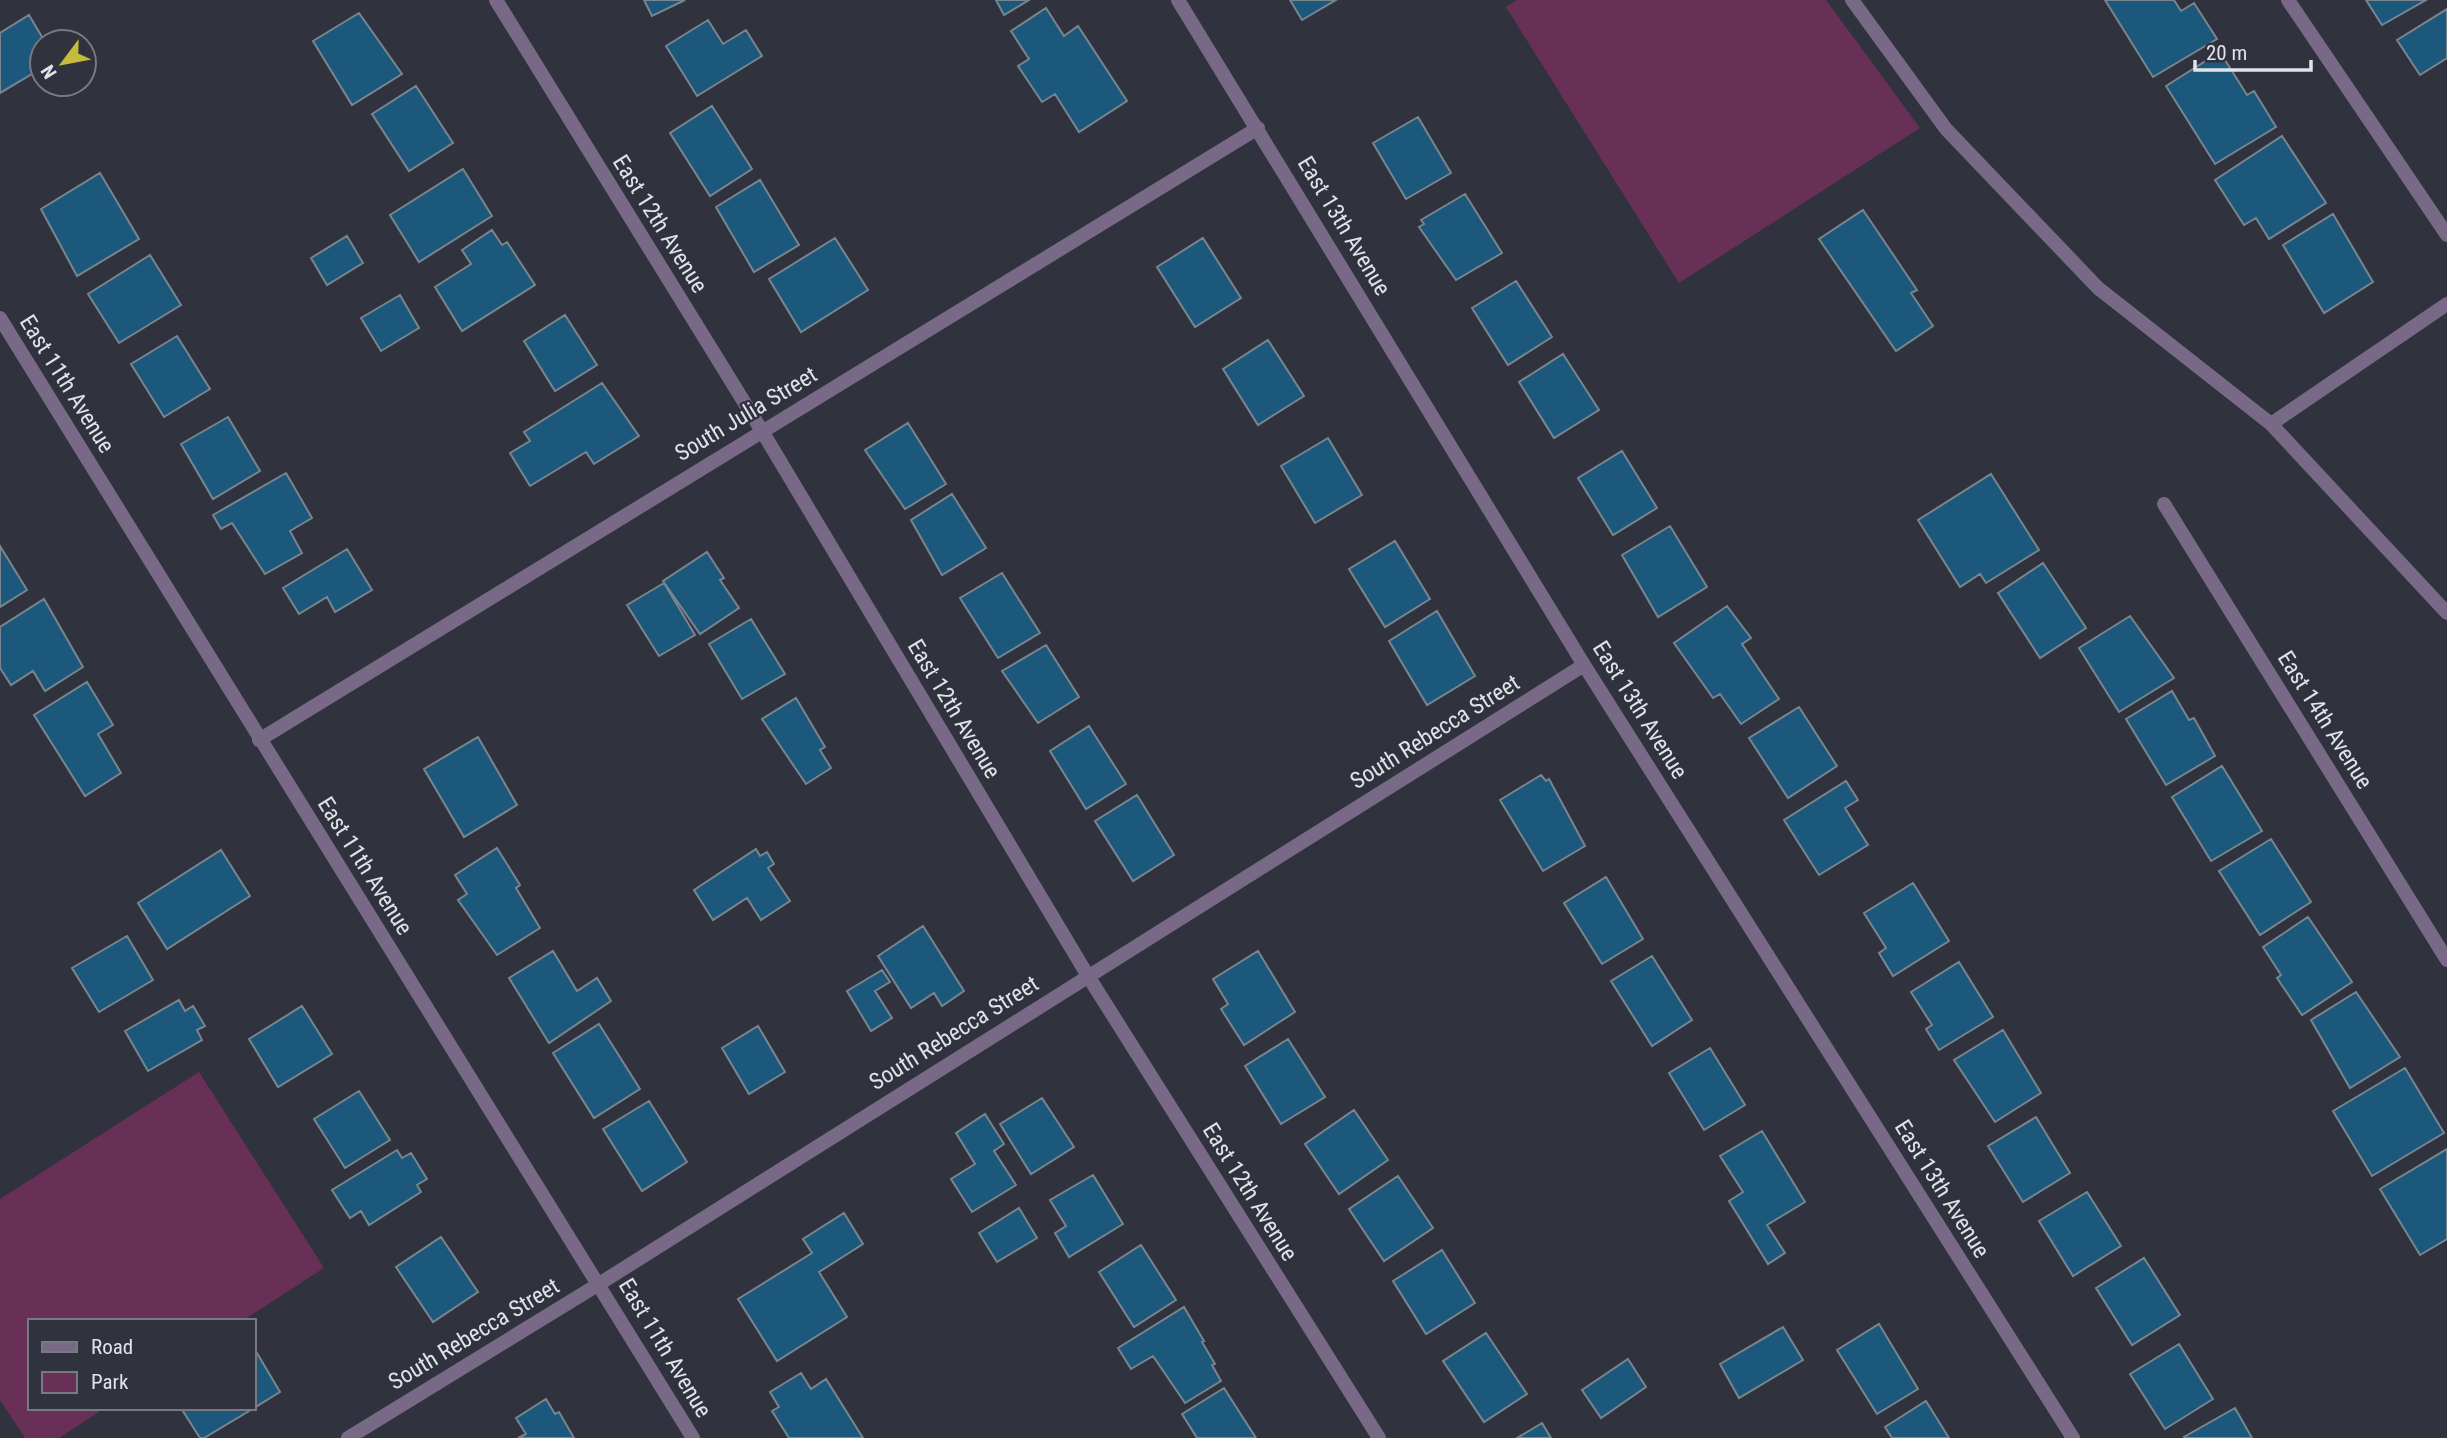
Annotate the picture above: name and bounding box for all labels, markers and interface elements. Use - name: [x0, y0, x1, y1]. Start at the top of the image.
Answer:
- north arrow: [28, 28, 98, 98]
- scale bar: [2195, 28, 2310, 72]
- text: 20 m: [2206, 41, 2247, 65]
- text: N: [36, 61, 62, 83]
- street label: East 12th Avenue: [607, 150, 713, 298]
- street label: East 13th Avenue: [1292, 152, 1396, 300]
- street label: East 11th Avenue: [14, 310, 120, 458]
- street label: South Julia Street: [670, 361, 822, 467]
- street label: East 12th Avenue: [902, 635, 1006, 783]
- street label: East 13th Avenue: [1587, 636, 1693, 784]
- street label: East 14th Avenue: [2272, 646, 2378, 794]
- street label: South Rebecca Street: [1345, 669, 1525, 795]
- street label: East 11th Avenue: [312, 792, 418, 940]
- street label: South Rebecca Street: [864, 970, 1044, 1096]
- street label: East 13th Avenue: [1889, 1115, 1995, 1263]
- street label: East 12th Avenue: [1197, 1118, 1303, 1266]
- street label: South Rebecca Street: [384, 1272, 564, 1396]
- street label: East 11th Avenue: [613, 1274, 717, 1422]
- legend: [28, 1319, 256, 1410]
- text: Road: [91, 1335, 133, 1359]
- text: Park: [91, 1370, 129, 1394]

